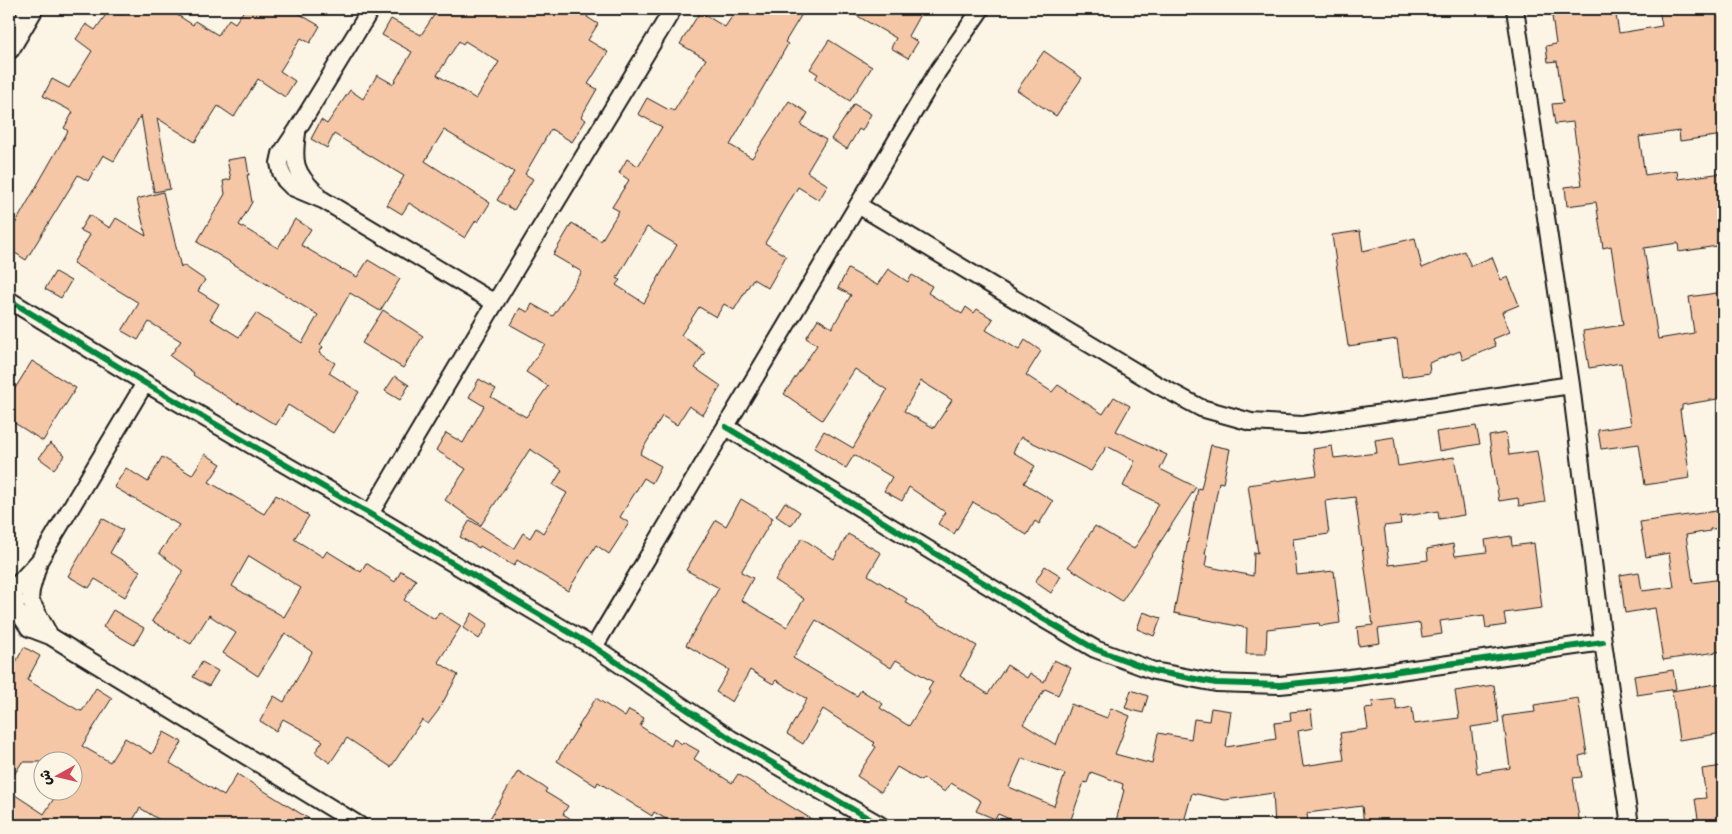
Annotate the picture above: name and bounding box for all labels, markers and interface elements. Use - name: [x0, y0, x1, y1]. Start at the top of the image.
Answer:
- north arrow: [32, 752, 82, 802]
- text: ش: [36, 769, 55, 787]

